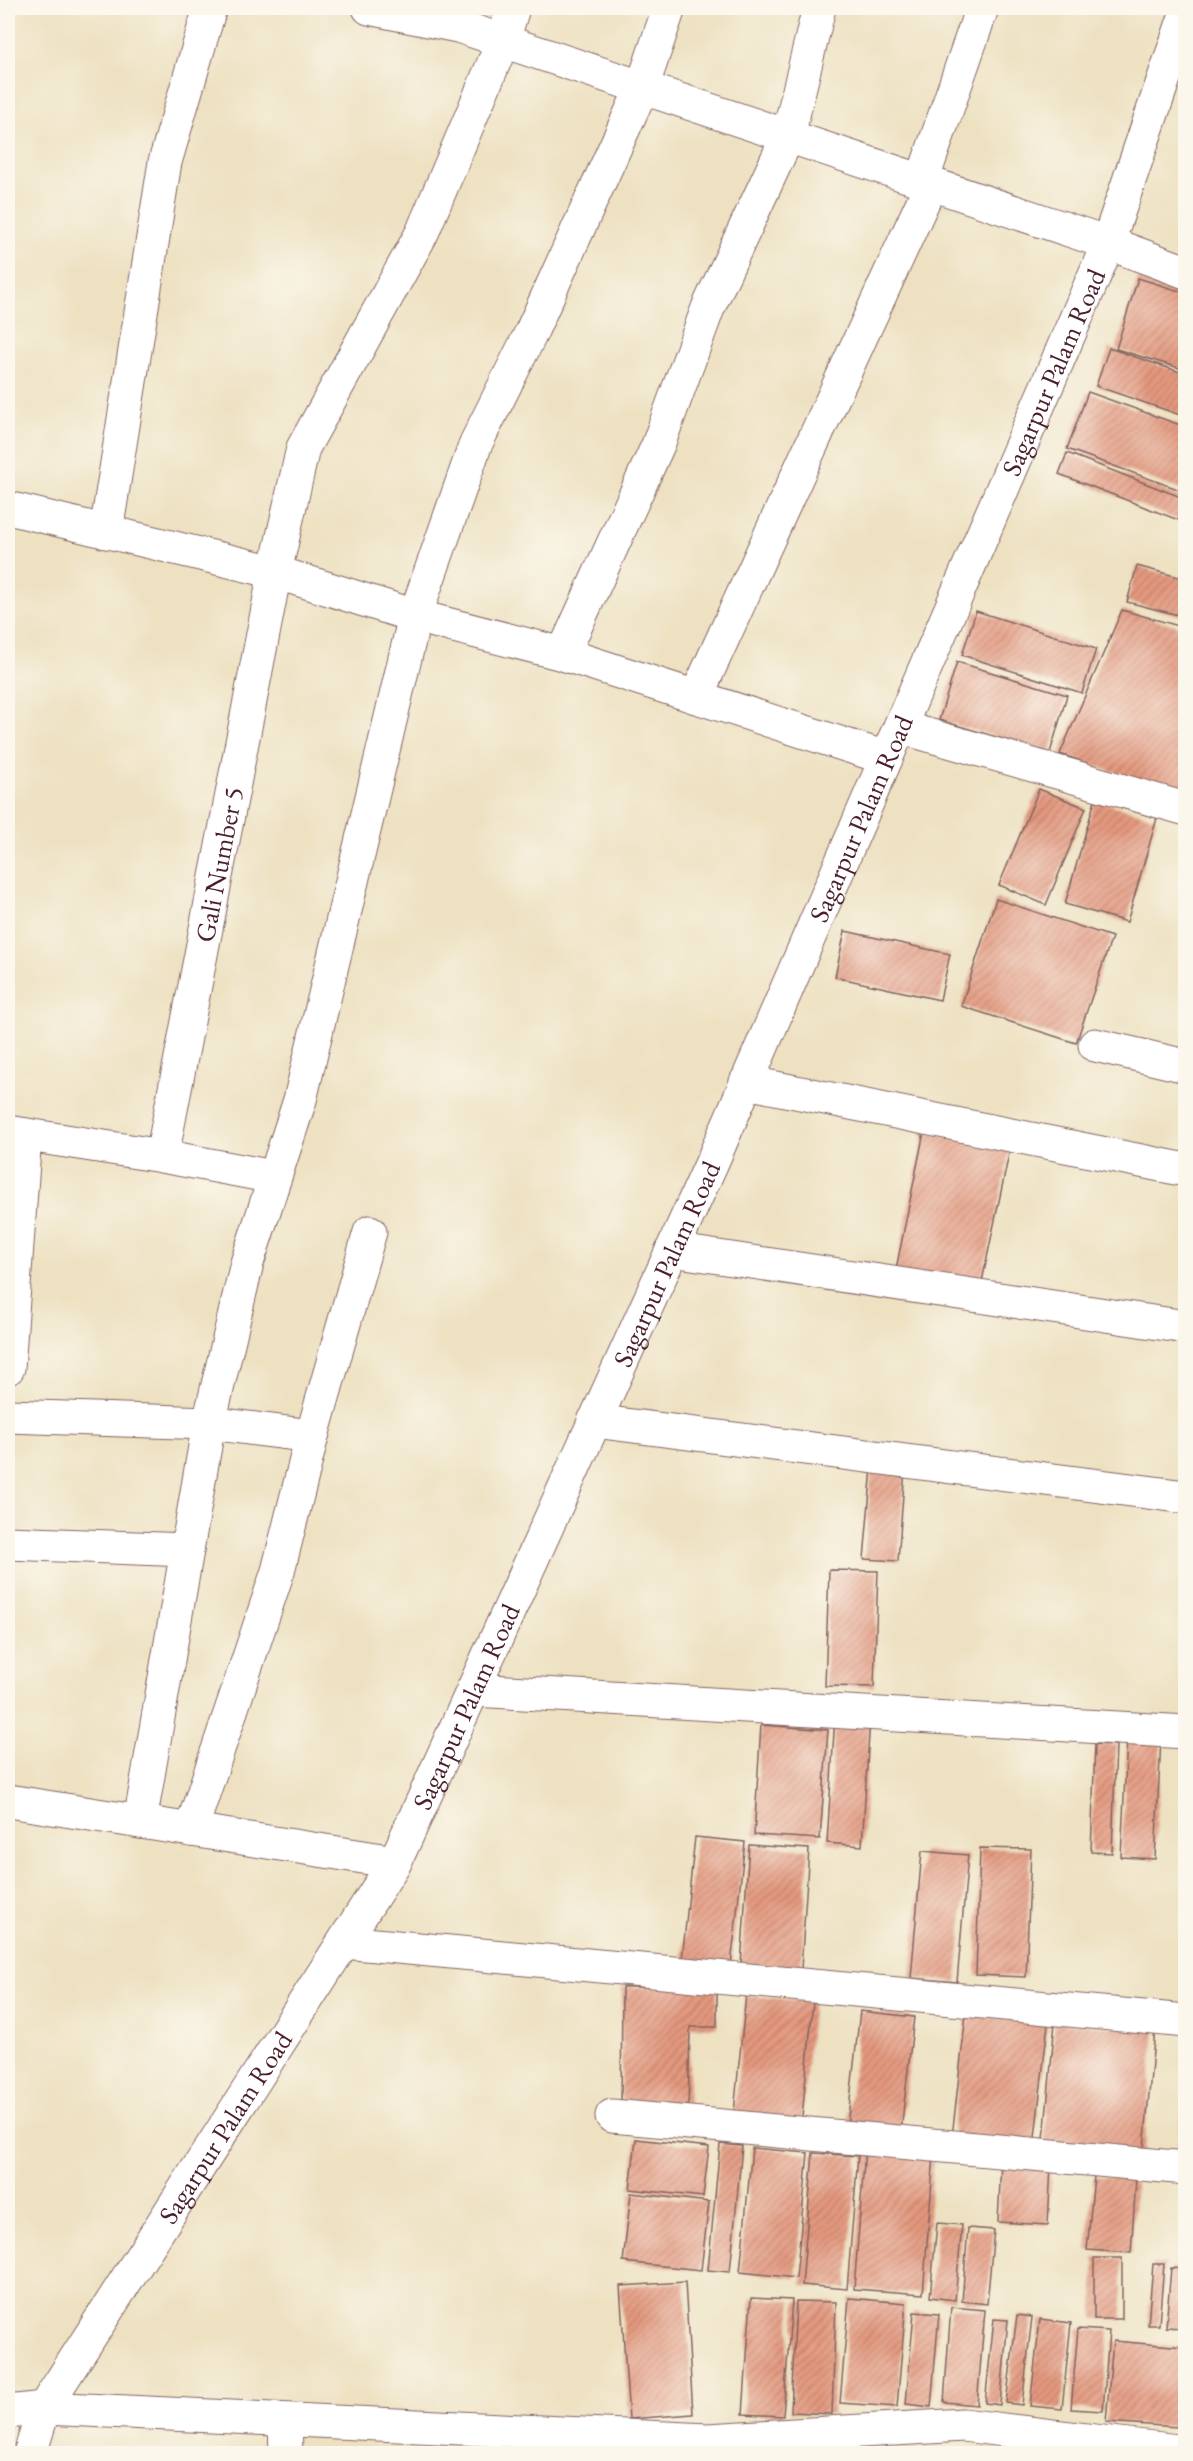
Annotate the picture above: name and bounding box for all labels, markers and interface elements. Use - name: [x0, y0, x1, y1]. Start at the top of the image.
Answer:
- street label: Sagarpur Palam Road: [993, 263, 1113, 481]
- street label: Sagarpur Palam Road: [800, 709, 921, 927]
- street label: Gali Number 5: [186, 784, 251, 945]
- street label: Sagarpur Palam Road: [604, 1155, 728, 1372]
- street label: Sagarpur Palam Road: [404, 1598, 527, 1815]
- street label: Sagarpur Palam Road: [150, 2024, 300, 2230]

